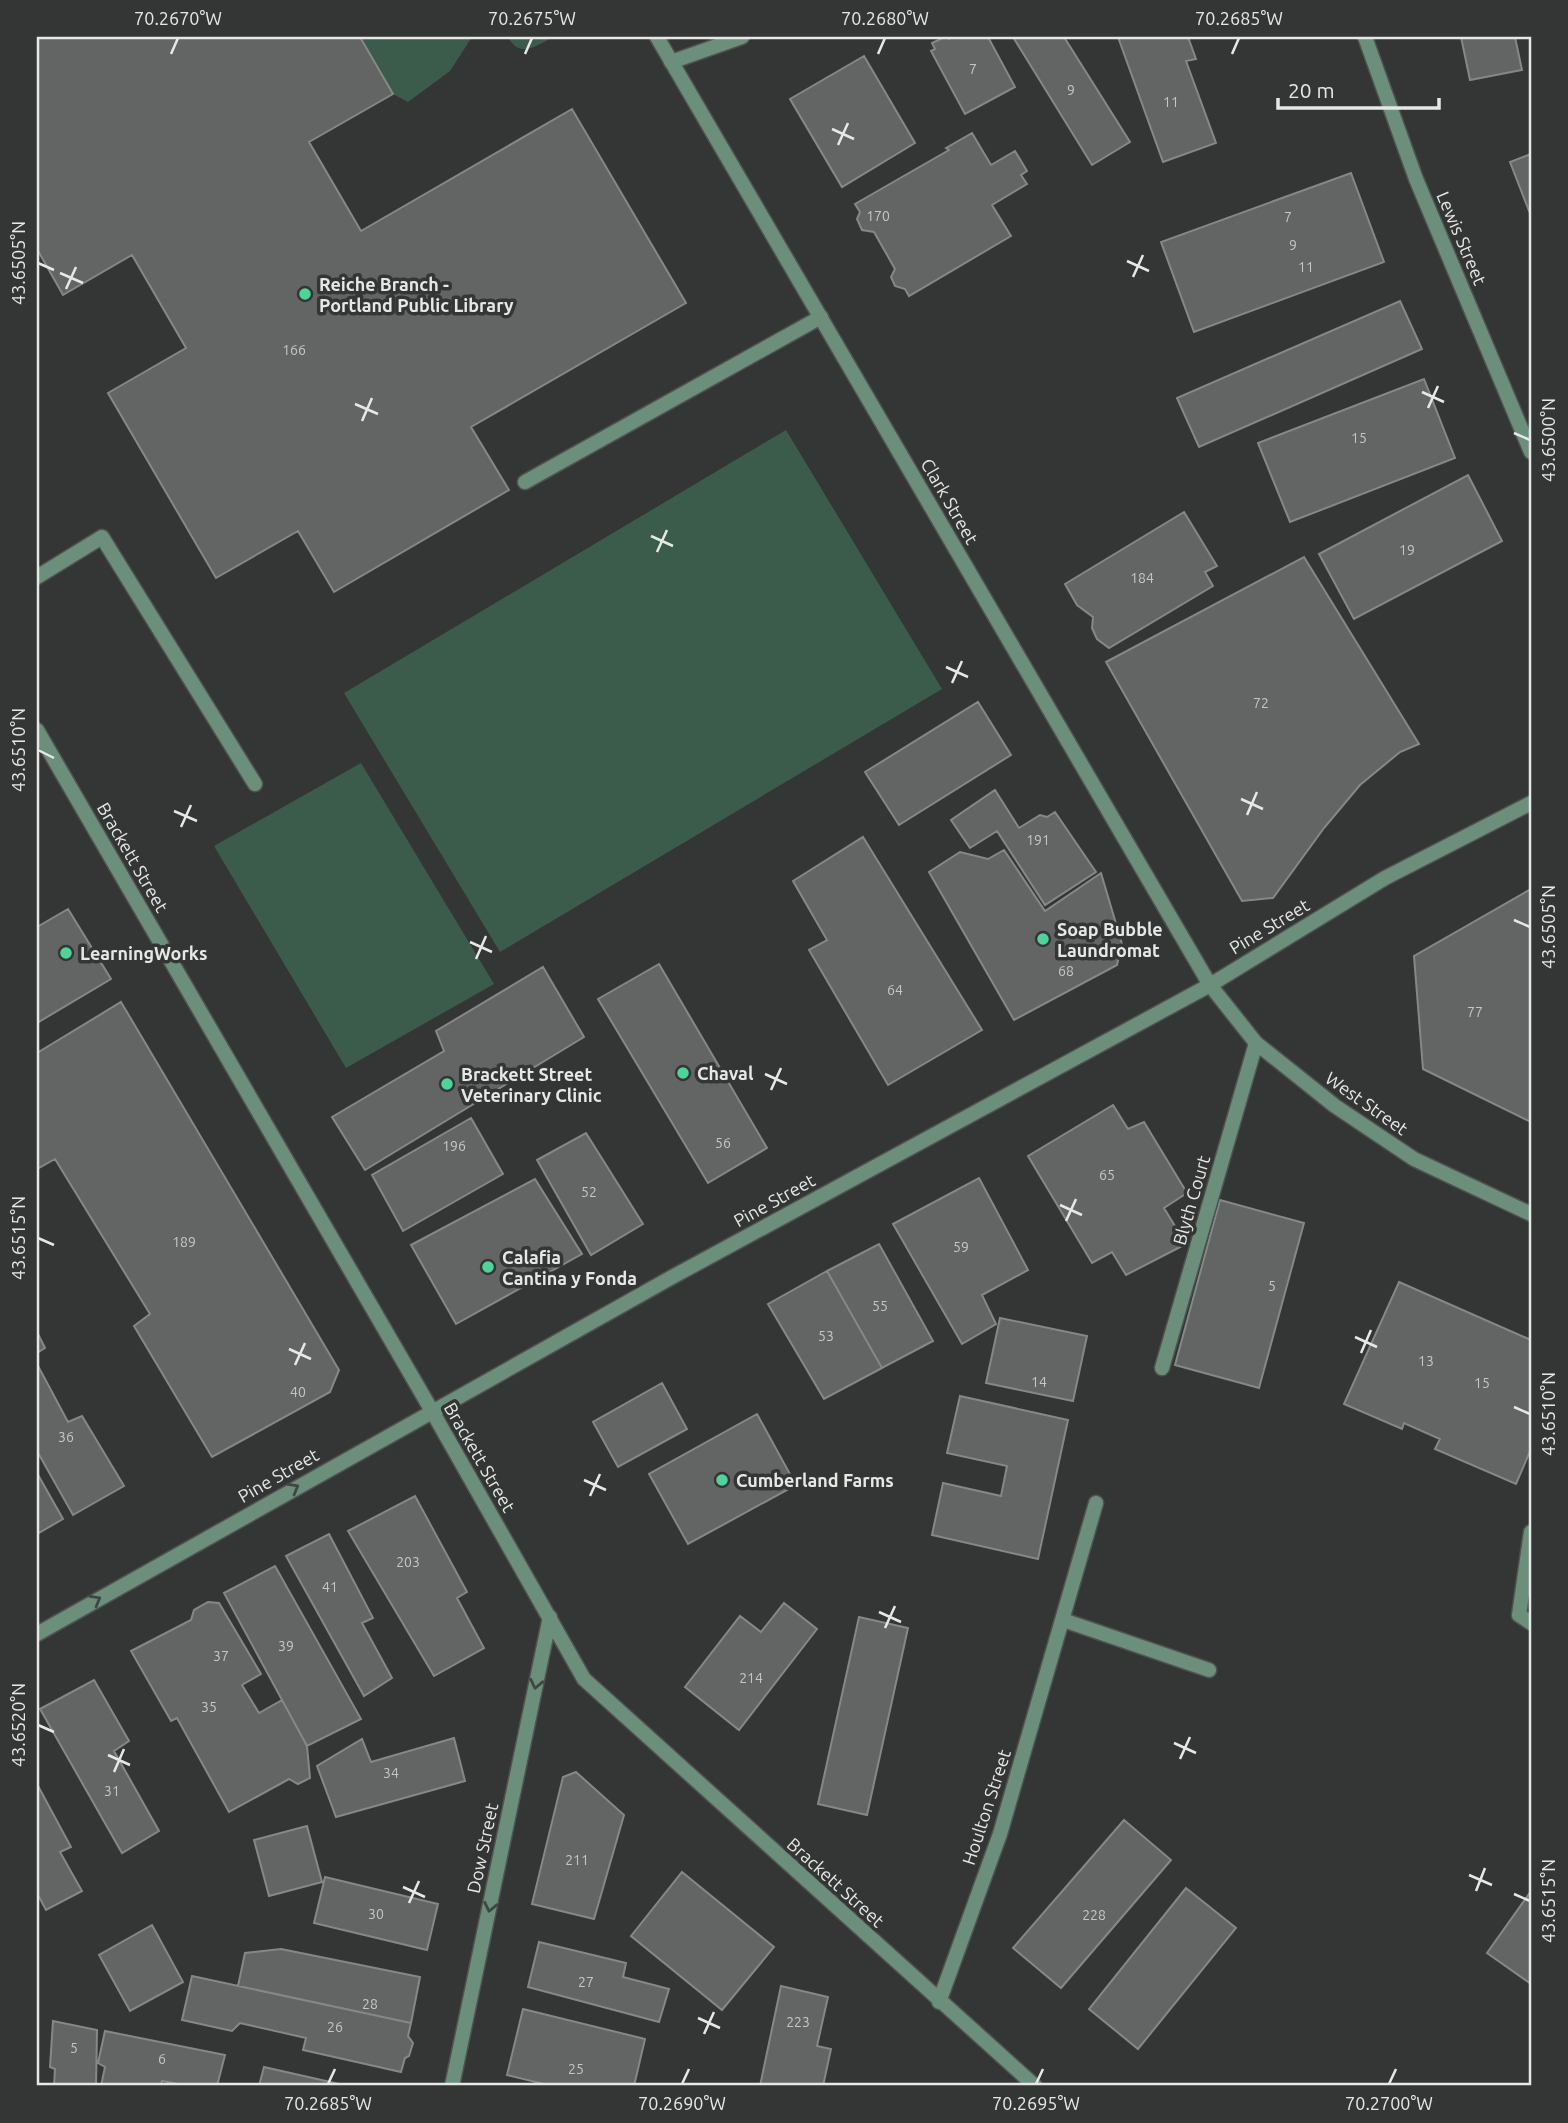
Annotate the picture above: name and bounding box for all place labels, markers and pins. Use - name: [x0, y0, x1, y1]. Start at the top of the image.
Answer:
- place label: Reiche Branch - Portland Public Library: [319, 274, 514, 315]
- marker: Reiche Branch - Portland Public Library: [297, 286, 313, 302]
- place label: Soap Bubble Laundromat: [1057, 919, 1163, 960]
- marker: Soap Bubble Laundromat: [1035, 931, 1051, 947]
- place label: LearningWorks: [80, 943, 207, 963]
- marker: LearningWorks: [58, 945, 74, 961]
- place label: Chaval: [697, 1063, 754, 1083]
- place label: Brackett Street Veterinary Clinic: [461, 1064, 602, 1105]
- marker: Chaval: [675, 1065, 691, 1081]
- marker: Brackett Street Veterinary Clinic: [439, 1076, 455, 1092]
- place label: Calafia Cantina y Fonda: [502, 1247, 637, 1288]
- marker: Calafia Cantina y Fonda: [480, 1259, 496, 1275]
- place label: Cumberland Farms: [736, 1470, 894, 1490]
- marker: Cumberland Farms: [714, 1472, 730, 1488]

